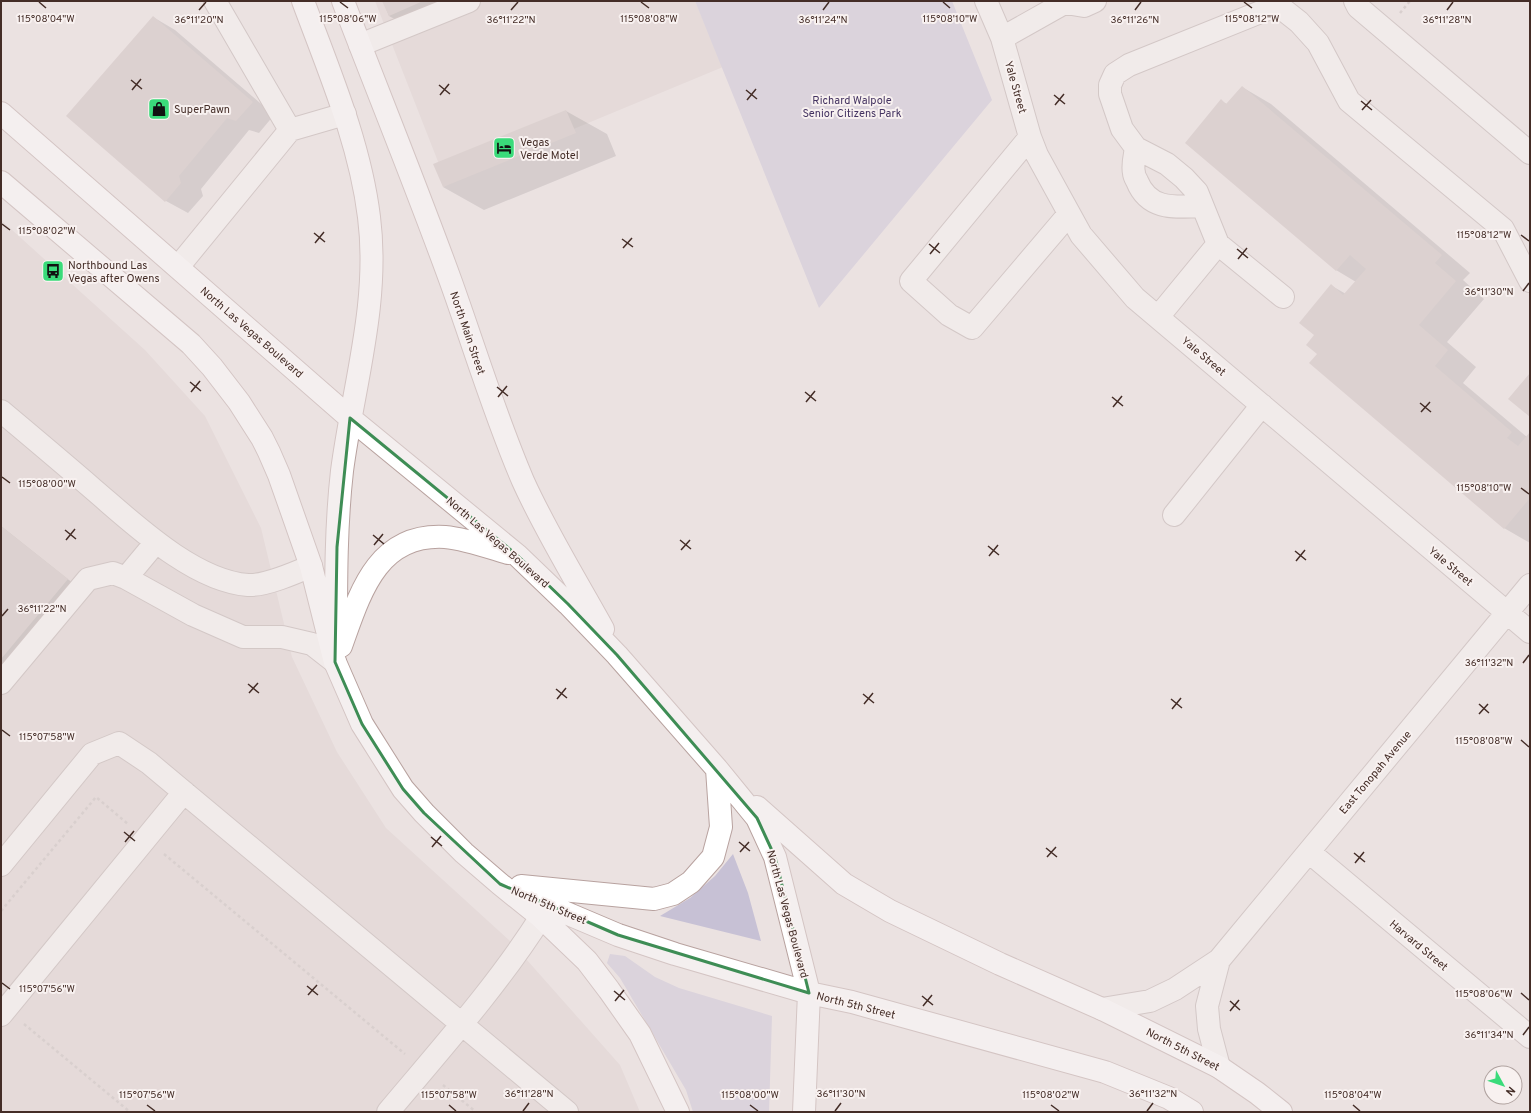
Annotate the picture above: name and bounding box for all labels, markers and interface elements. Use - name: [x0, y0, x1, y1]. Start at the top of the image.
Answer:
- text: 115°08'04"W: [17, 13, 75, 26]
- text: 115°08'06"W: [319, 13, 377, 26]
- text: 115°08'08"W: [620, 13, 678, 26]
- text: 115°08'10"W: [922, 13, 978, 26]
- text: 115°08'12"W: [1225, 13, 1279, 26]
- text: 36°11'20"N: [174, 14, 224, 27]
- text: 36°11'22"N: [486, 14, 536, 27]
- text: 36°11'24"N: [798, 14, 848, 27]
- text: 36°11'26"N: [1111, 14, 1159, 27]
- text: 36°11'28"N: [1422, 14, 1472, 27]
- street label: Yale Street: [1001, 60, 1029, 115]
- park label: Richard Walpole Senior Citizens Park: [802, 94, 902, 121]
- shop icon: SuperPawn: [146, 96, 172, 122]
- place label: SuperPawn: [174, 103, 230, 117]
- hotel icon: Vegas Verde Motel: [491, 135, 517, 161]
- place label: Vegas Verde Motel: [520, 136, 579, 163]
- text: 115°08'02"W: [18, 225, 76, 238]
- text: 115°08'12"W: [1457, 229, 1511, 242]
- bus stop icon: Northbound Las Vegas after Owens: [40, 258, 66, 284]
- place label: Northbound Las Vegas after Owens: [68, 259, 160, 286]
- street label: North Las Vegas Boulevard: [197, 284, 306, 381]
- text: 36°11'30"N: [1464, 286, 1514, 299]
- street label: North Main Street: [446, 290, 488, 377]
- street label: Yale Street: [1178, 334, 1228, 379]
- text: 115°08'00"W: [18, 478, 76, 491]
- text: 115°08'10"W: [1456, 482, 1512, 495]
- street label: North Las Vegas Boulevard: [443, 494, 552, 591]
- street label: Yale Street: [1425, 544, 1475, 589]
- text: 36°11'22"N: [17, 603, 67, 616]
- text: 36°11'32"N: [1465, 657, 1513, 670]
- street label: East Tonopah Avenue: [1337, 728, 1415, 817]
- text: 115°07'58"W: [19, 731, 75, 744]
- text: 115°08'08"W: [1455, 735, 1513, 748]
- street label: North Las Vegas Boulevard: [763, 849, 811, 980]
- street label: North 5th Street: [509, 884, 589, 928]
- street label: Harvard Street: [1386, 917, 1450, 974]
- text: 115°07'56"W: [19, 983, 75, 996]
- text: 115°08'06"W: [1455, 988, 1513, 1001]
- street label: North 5th Street: [815, 989, 897, 1023]
- street label: North 5th Street: [1143, 1025, 1222, 1074]
- text: 36°11'34"N: [1464, 1029, 1514, 1042]
- north arrow: [1483, 1065, 1523, 1105]
- text: N: [1502, 1083, 1518, 1098]
- text: 36°11'28"N: [504, 1088, 554, 1101]
- text: 36°11'30"N: [816, 1088, 866, 1101]
- text: 36°11'32"N: [1129, 1088, 1177, 1101]
- text: 115°07'56"W: [119, 1089, 175, 1102]
- text: 115°07'58"W: [421, 1089, 477, 1102]
- text: 115°08'00"W: [721, 1089, 779, 1102]
- text: 115°08'02"W: [1022, 1089, 1080, 1102]
- text: 115°08'04"W: [1324, 1089, 1382, 1102]

